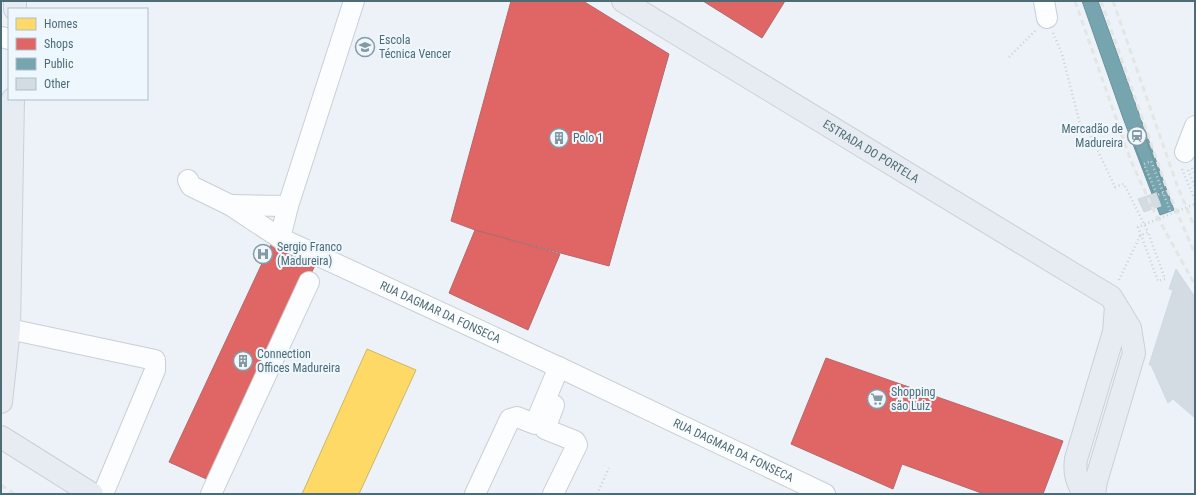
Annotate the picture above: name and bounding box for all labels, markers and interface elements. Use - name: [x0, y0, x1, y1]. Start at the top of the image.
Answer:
- legend: [8, 8, 148, 100]
- text: Homes: [44, 17, 78, 31]
- place label: Escola Técnica Vencer: [379, 33, 452, 61]
- school or university icon: Escola Técnica Vencer: [354, 36, 376, 58]
- text: Shops: [44, 37, 73, 51]
- text: Public: [44, 57, 74, 71]
- text: Other: [44, 77, 70, 91]
- street label: ESTRADA DO PORTELA: [820, 117, 922, 186]
- place label: Mercadão de Madureira: [1061, 122, 1123, 150]
- station icon: Mercadão de Madureira: [1126, 125, 1148, 147]
- building icon: Polo 1: [548, 127, 570, 149]
- place label: Polo 1: [573, 131, 603, 145]
- place label: Sergio Franco (Madureira): [277, 240, 342, 268]
- hospital icon: Sergio Franco (Madureira): [252, 243, 274, 265]
- street label: RUA DAGMAR DA FONSECA: [378, 278, 503, 346]
- place label: Connection Offices Madureira: [257, 347, 340, 375]
- building icon: Connection Offices Madureira: [232, 350, 254, 372]
- place label: Shopping são Luiz: [891, 385, 935, 413]
- supermarket icon: Shopping são Luiz: [866, 388, 888, 410]
- street label: RUA DAGMAR DA FONSECA: [671, 416, 796, 485]

